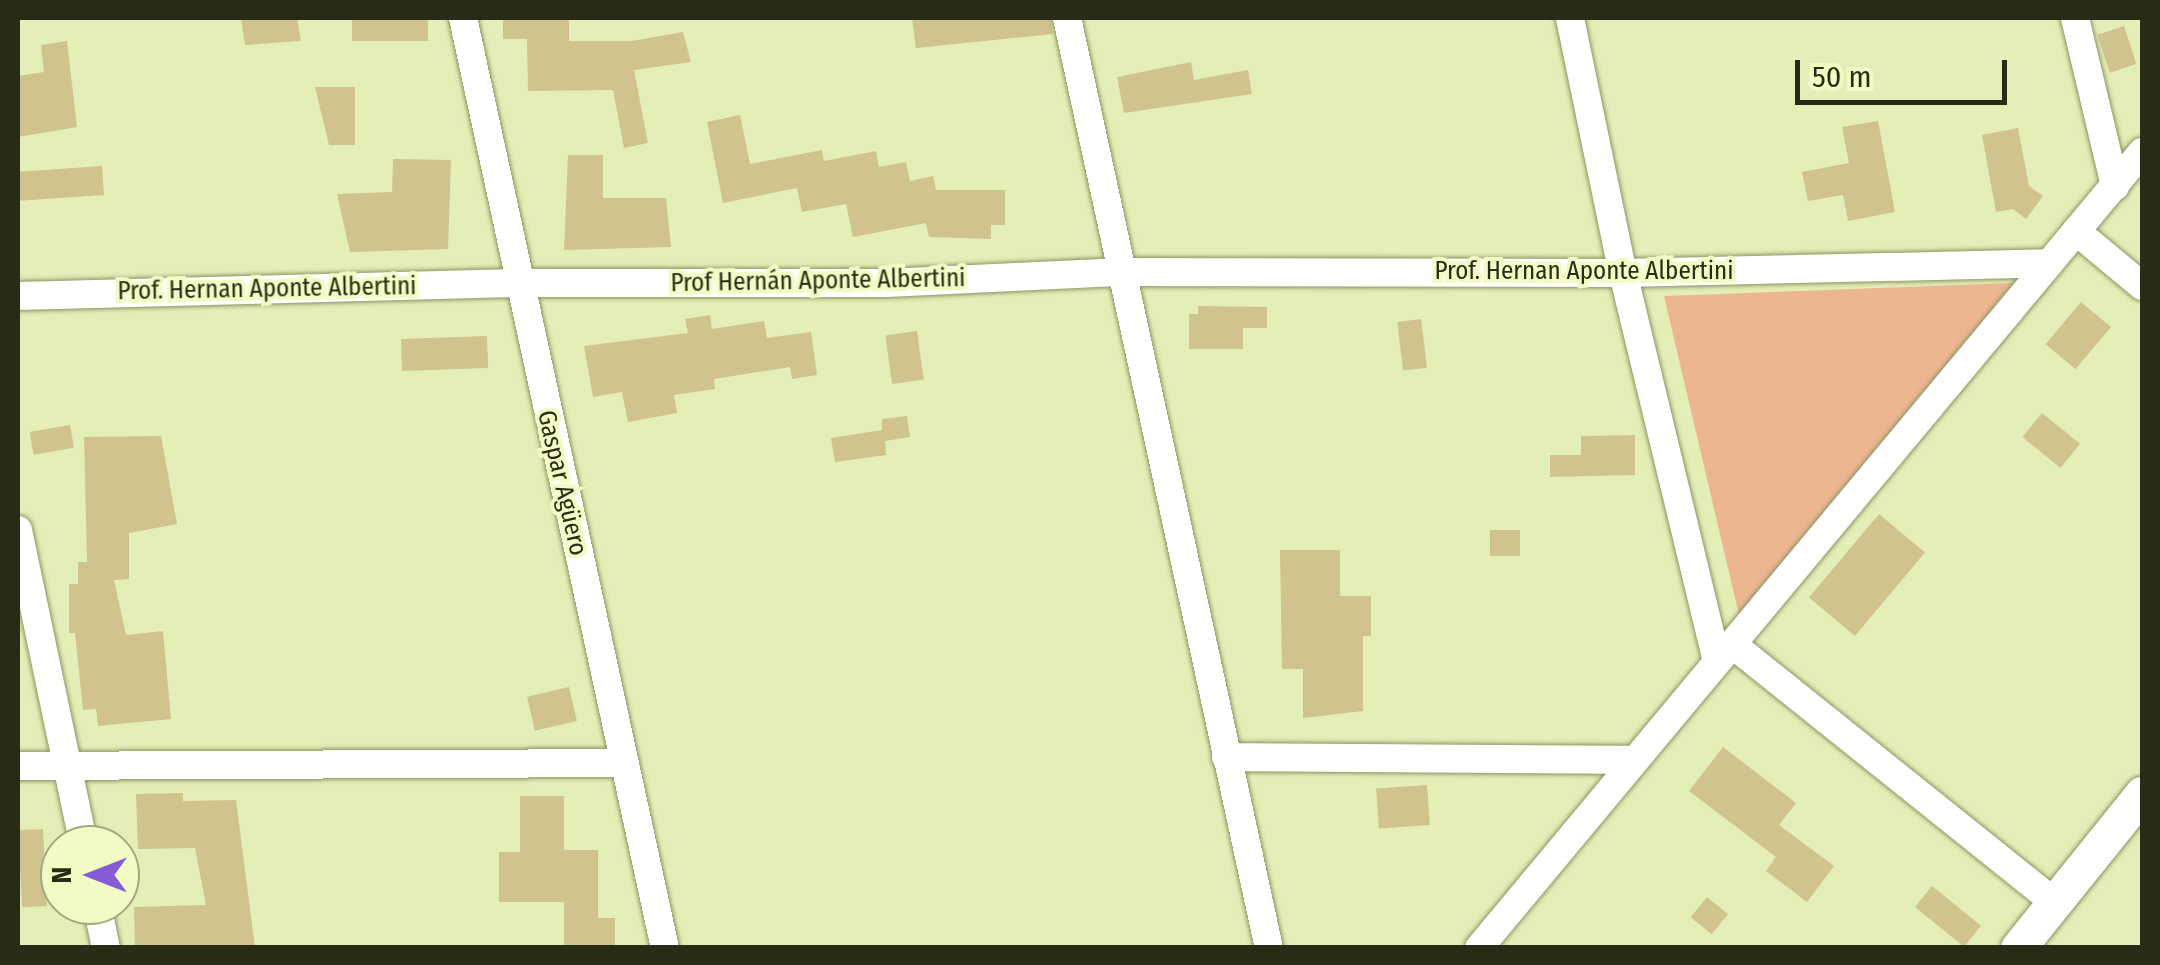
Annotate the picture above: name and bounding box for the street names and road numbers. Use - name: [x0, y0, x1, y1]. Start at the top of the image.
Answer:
- street label: Prof. Hernan Aponte Albertini: [1435, 256, 1733, 286]
- street label: Prof Hernán Aponte Albertini: [670, 263, 966, 299]
- street label: Prof. Hernan Aponte Albertini: [117, 271, 417, 307]
- street label: Gaspar Agüero: [531, 407, 593, 559]

